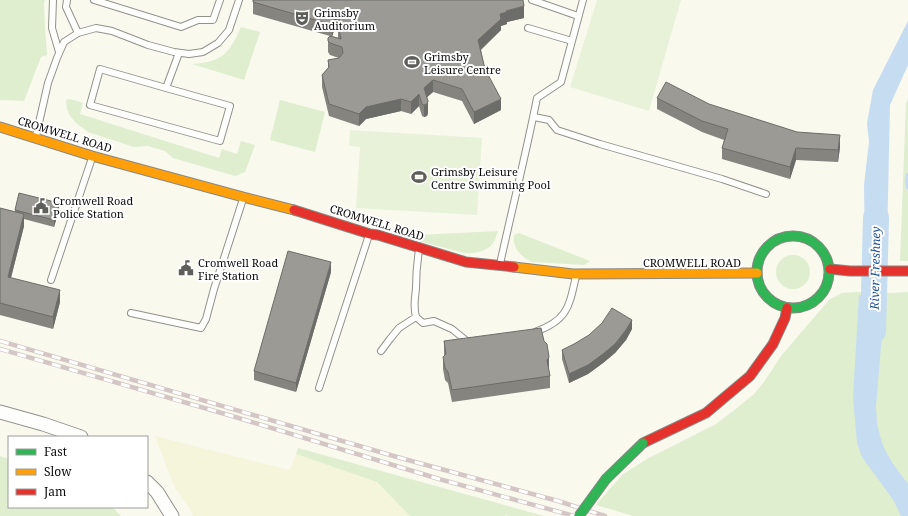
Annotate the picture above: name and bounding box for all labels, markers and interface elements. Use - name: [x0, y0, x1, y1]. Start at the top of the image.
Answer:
- place label: Grimsby Auditorium: [314, 5, 376, 33]
- theatre icon: Grimsby Auditorium: [293, 9, 311, 27]
- place label: Grimsby Leisure Centre: [424, 49, 501, 77]
- sports icon: Grimsby Leisure Centre: [403, 53, 421, 71]
- street label: CROMWELL ROAD: [16, 113, 114, 155]
- place label: Grimsby Leisure Centre Swimming Pool: [431, 164, 551, 192]
- sports icon: Grimsby Leisure Centre Swimming Pool: [410, 168, 428, 186]
- place label: Cromwell Road Police Station: [53, 193, 133, 221]
- public building icon: Cromwell Road Police Station: [32, 197, 50, 215]
- street label: CROMWELL ROAD: [328, 201, 426, 243]
- water label: River Freshney: [866, 226, 884, 311]
- place label: Cromwell Road Fire Station: [198, 255, 278, 283]
- street label: CROMWELL ROAD: [643, 255, 741, 270]
- public building icon: Cromwell Road Fire Station: [177, 259, 195, 277]
- legend: [8, 436, 148, 508]
- text: Fast: [44, 443, 67, 460]
- text: Slow: [44, 463, 72, 480]
- text: Jam: [43, 483, 66, 500]

